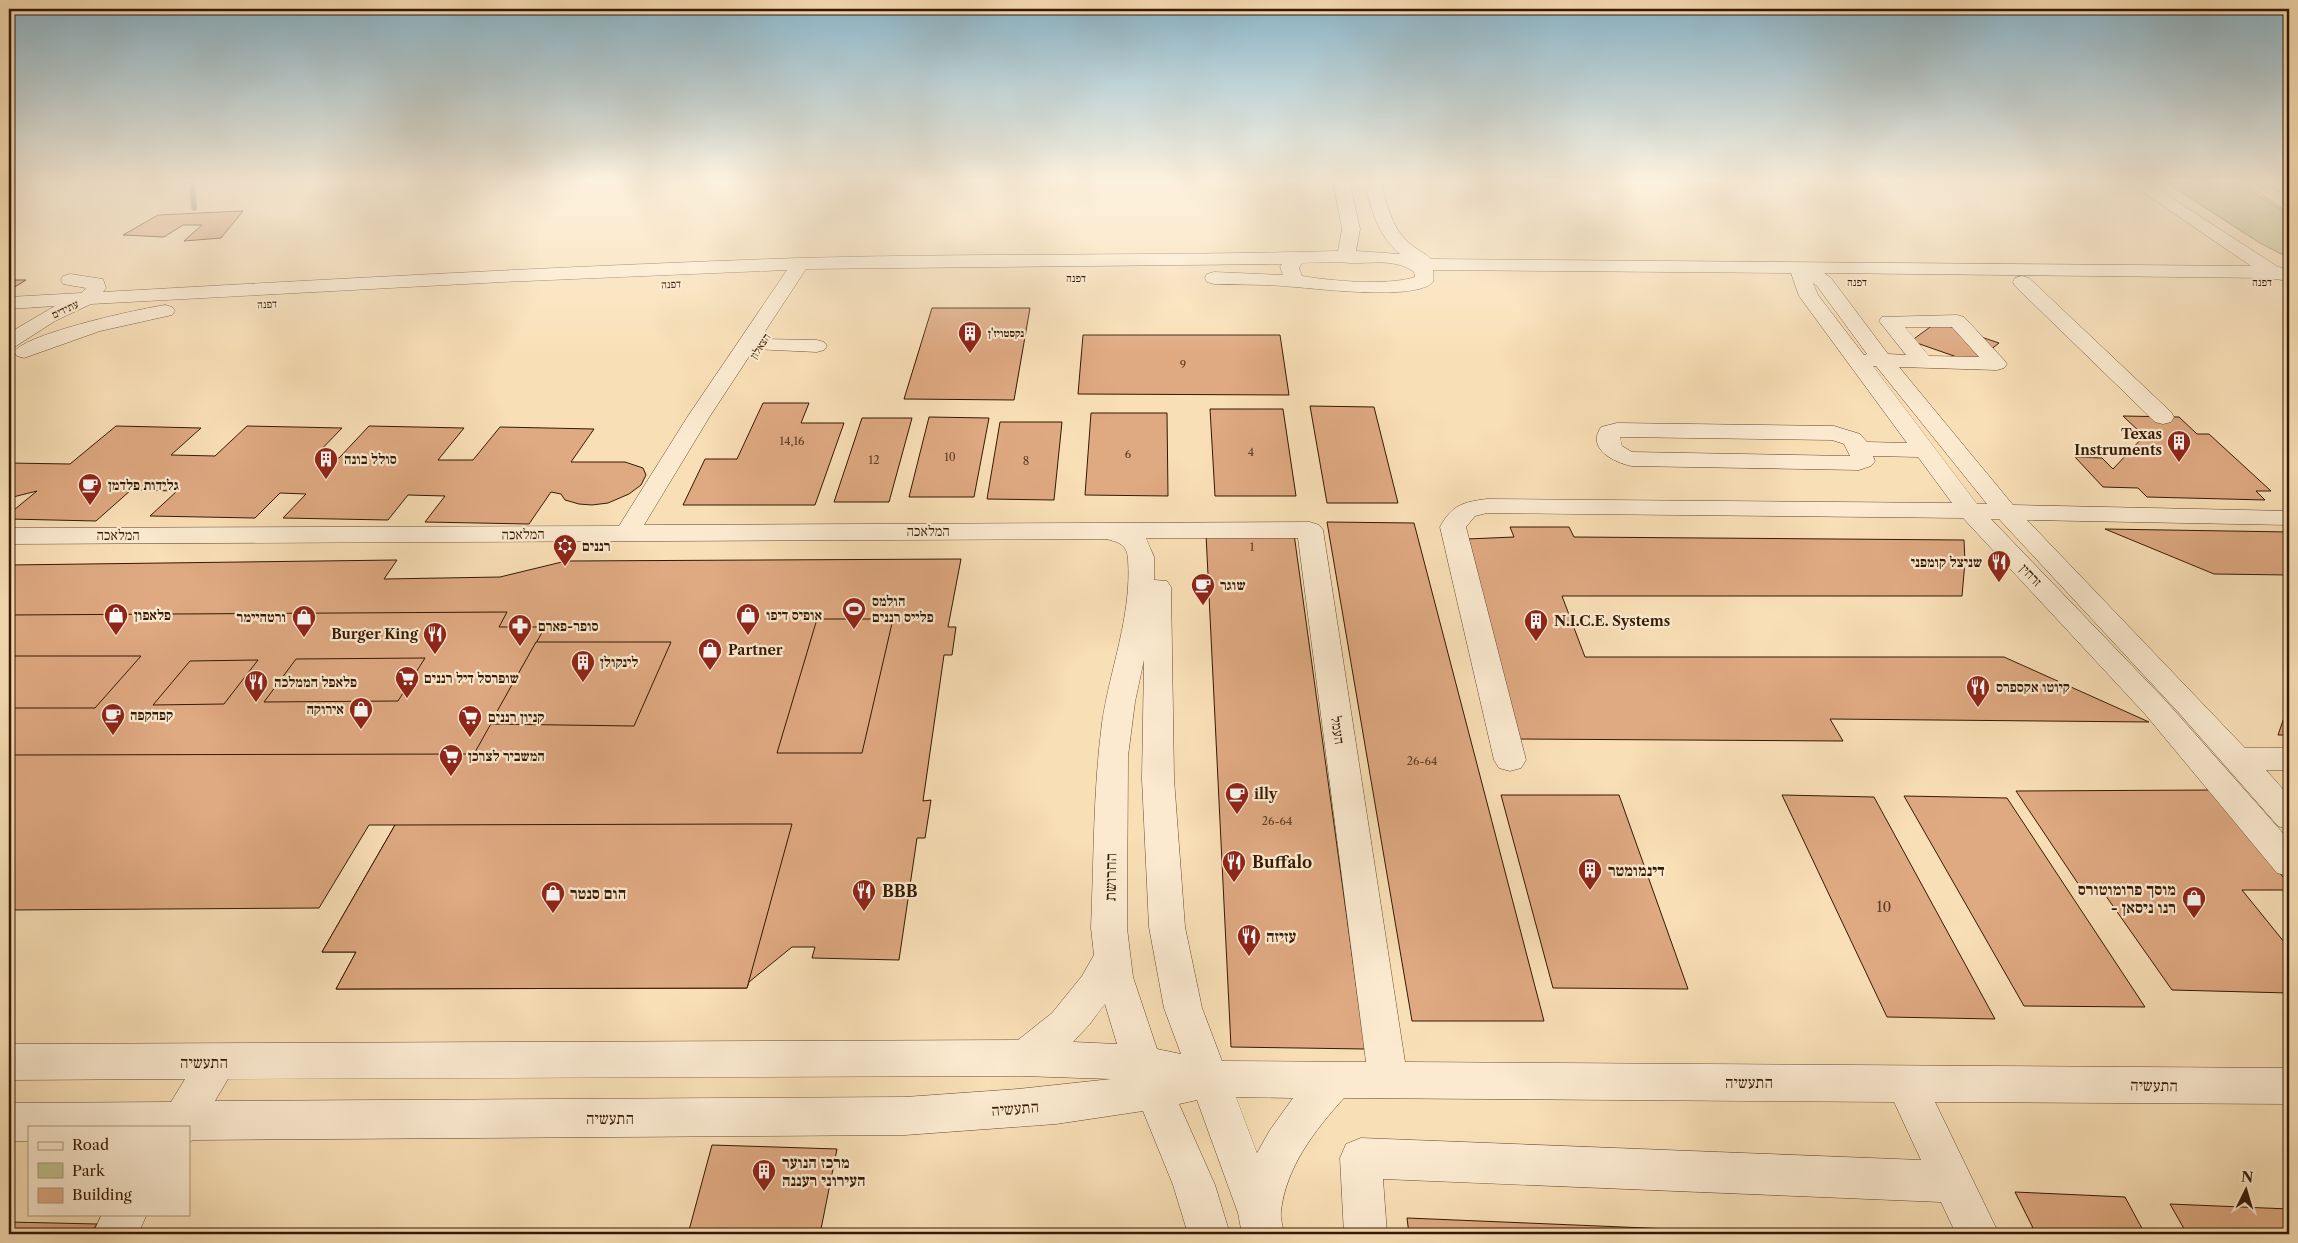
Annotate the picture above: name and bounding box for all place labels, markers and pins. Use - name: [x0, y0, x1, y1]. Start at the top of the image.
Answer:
- building icon: נקסטויז'ן: [957, 320, 983, 354]
- place label: נקסטויז'ן: [988, 326, 1024, 340]
- place label: Texas Instruments: [2074, 425, 2162, 459]
- building icon: Texas Instruments: [2166, 429, 2192, 463]
- building icon: סולל בונה: [313, 446, 339, 480]
- place label: סולל בונה: [344, 450, 397, 468]
- cafe icon: גלידות פלדמן: [77, 472, 103, 506]
- place label: גלידות פלדמן: [108, 476, 179, 494]
- synagogue icon: רננים: [552, 533, 578, 567]
- place label: רננים: [582, 537, 611, 555]
- restaurant icon: שניצל קומפני: [1986, 549, 2012, 583]
- place label: שניצל קומפני: [1911, 553, 1982, 571]
- cafe icon: שוגר: [1190, 572, 1216, 606]
- place label: שוגר: [1220, 576, 1246, 594]
- place label: הולמס פלייס רננים: [872, 592, 934, 626]
- sports icon: הולמס פלייס רננים: [841, 596, 867, 630]
- shop icon: פלאפון: [103, 602, 129, 636]
- shop icon: אופיס דיפו: [735, 602, 761, 636]
- shop icon: ורטהיימר: [291, 604, 317, 638]
- place label: פלאפון: [134, 606, 171, 624]
- place label: אופיס דיפו: [766, 606, 823, 624]
- place label: ורטהיימר: [237, 608, 286, 626]
- building icon: N.I.C.E. Systems: [1523, 608, 1549, 642]
- place label: N.I.C.E. Systems: [1554, 612, 1670, 630]
- pharmacy icon: סופר-פארם: [507, 613, 533, 647]
- place label: סופר-פארם: [538, 617, 598, 635]
- restaurant icon: Burger King: [422, 621, 448, 655]
- place label: Burger King: [331, 625, 419, 643]
- shop icon: Partner: [697, 637, 723, 671]
- place label: Partner: [728, 641, 783, 659]
- building icon: לינקולן: [570, 649, 596, 683]
- place label: לינקולן: [600, 653, 638, 671]
- supermarket icon: שופרסל דיל רננים: [394, 665, 420, 699]
- restaurant icon: פלאפל הממלכה: [243, 669, 269, 703]
- place label: שופרסל דיל רננים: [424, 669, 519, 687]
- place label: פלאפל הממלכה: [274, 673, 357, 691]
- restaurant icon: קיוטו אקספרס: [1965, 674, 1991, 708]
- place label: קיוטו אקספרס: [1996, 678, 2070, 696]
- shop icon: אירוקה: [348, 696, 374, 730]
- place label: אירוקה: [306, 700, 344, 718]
- cafe icon: קפהקפה: [100, 702, 126, 736]
- supermarket icon: קניון רננים: [457, 704, 483, 738]
- place label: קפהקפה: [130, 706, 173, 724]
- place label: קניון רננים: [488, 708, 544, 726]
- supermarket icon: המשביר לצרכן: [438, 743, 464, 777]
- place label: המשביר לצרכן: [468, 747, 545, 765]
- cafe icon: illy: [1224, 781, 1250, 815]
- place label: illy: [1254, 785, 1278, 803]
- restaurant icon: Buffalo: [1221, 849, 1247, 883]
- place label: Buffalo: [1252, 852, 1312, 872]
- building icon: דינמומטר: [1577, 857, 1603, 891]
- place label: דינמומטר: [1608, 860, 1665, 880]
- restaurant icon: BBB: [851, 878, 877, 912]
- place label: מוסך פרומוטורס - רנו ניסאן: [2078, 879, 2176, 917]
- shop icon: הום סנטר: [540, 880, 566, 914]
- place label: BBB: [882, 881, 918, 901]
- place label: הום סנטר: [570, 883, 626, 903]
- shop icon: מוסך פרומוטורס - רנו ניסאן: [2181, 885, 2207, 919]
- restaurant icon: עזיזה: [1236, 923, 1262, 957]
- place label: עזיזה: [1266, 926, 1297, 946]
- place label: מרכז הנוער העירוני רעננה: [782, 1152, 865, 1190]
- building icon: מרכז הנוער העירוני רעננה: [751, 1158, 777, 1192]

